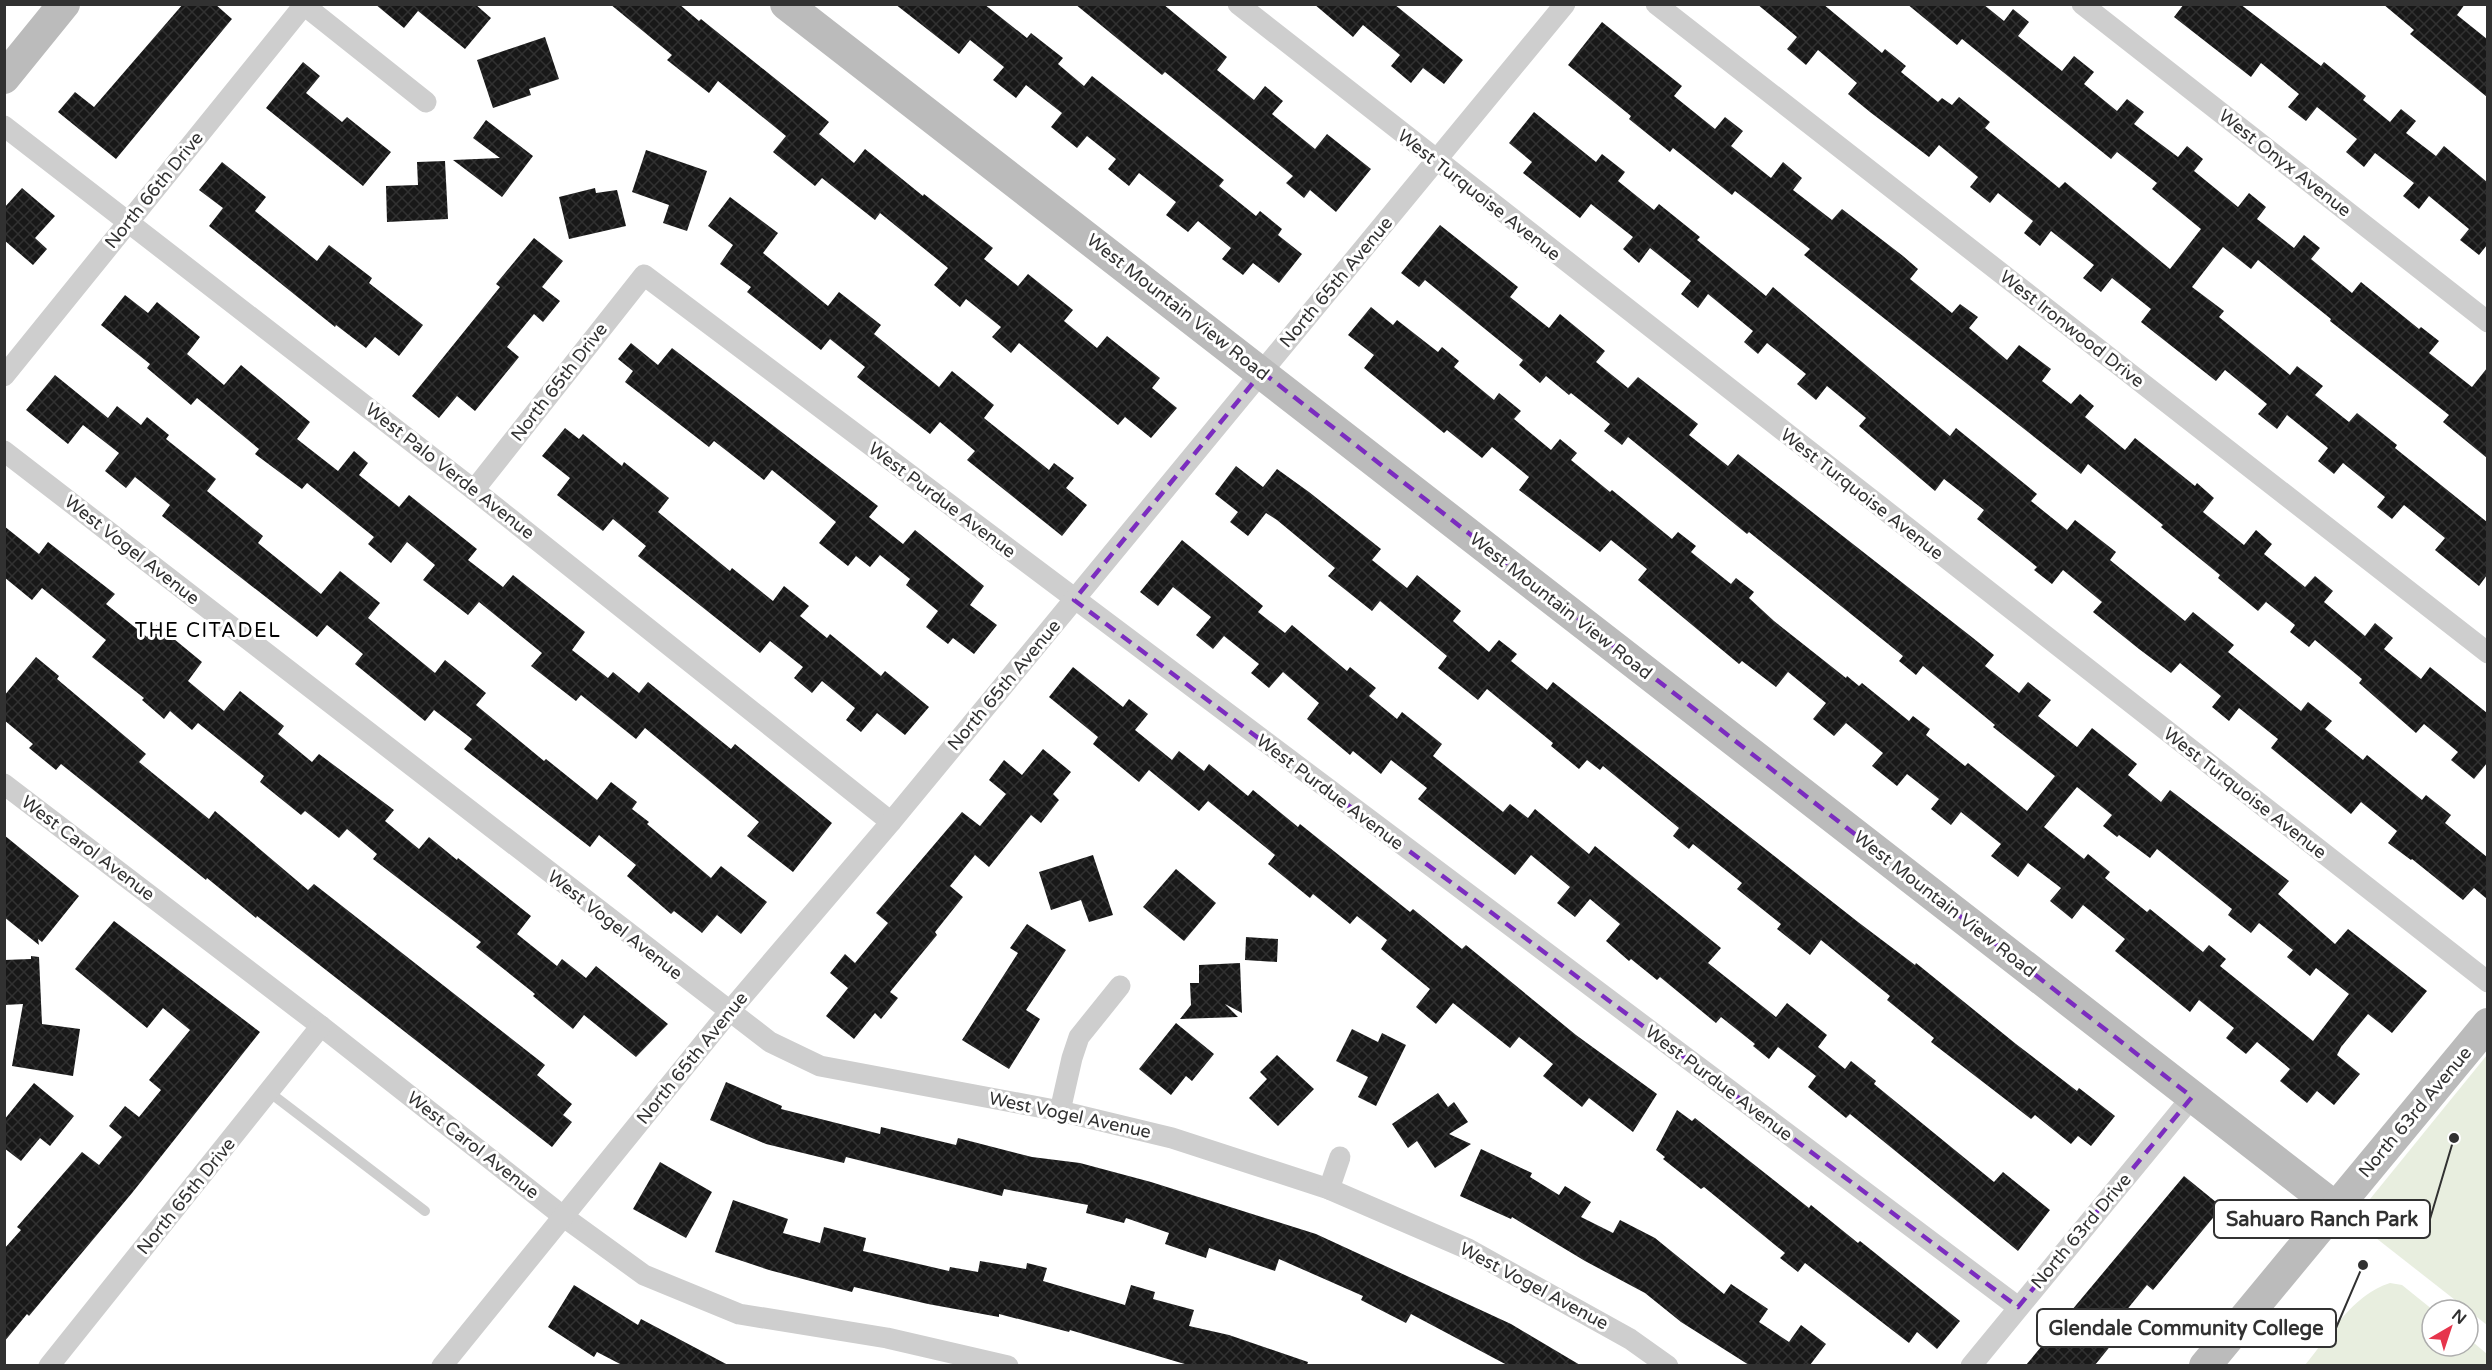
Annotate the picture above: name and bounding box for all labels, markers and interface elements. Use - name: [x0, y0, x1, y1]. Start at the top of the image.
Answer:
- street label: West Onyx Avenue: [2214, 105, 2356, 221]
- street label: West Turquoise Avenue: [1393, 125, 1565, 265]
- street label: North 66th Drive: [100, 127, 208, 253]
- street label: North 65th Avenue: [1275, 212, 1397, 352]
- street label: West Mountain View Road: [1082, 229, 1274, 385]
- street label: West Ironwood Drive: [1995, 266, 2149, 392]
- street label: North 65th Drive: [506, 318, 612, 446]
- street label: West Palo Verde Avenue: [361, 398, 539, 544]
- street label: West Turquoise Avenue: [1776, 424, 1948, 564]
- street label: West Purdue Avenue: [864, 437, 1020, 563]
- street label: West Vogel Avenue: [60, 490, 204, 610]
- street label: West Mountain View Road: [1465, 528, 1657, 684]
- street label: North 65th Avenue: [943, 615, 1065, 755]
- district label: THE CITADEL: [135, 619, 281, 643]
- street label: West Turquoise Avenue: [2159, 723, 2331, 863]
- street label: West Purdue Avenue: [1252, 729, 1408, 855]
- street label: West Carol Avenue: [17, 791, 159, 905]
- street label: West Mountain View Road: [1849, 826, 2041, 982]
- street label: West Vogel Avenue: [543, 865, 687, 985]
- street label: North 65th Avenue: [632, 987, 752, 1129]
- street label: West Purdue Avenue: [1641, 1020, 1797, 1146]
- street label: North 63rd Avenue: [2354, 1042, 2476, 1182]
- street label: West Carol Avenue: [403, 1087, 543, 1203]
- street label: West Vogel Avenue: [987, 1087, 1153, 1143]
- street label: North 65th Drive: [132, 1133, 240, 1259]
- street label: North 63rd Drive: [2026, 1169, 2136, 1293]
- callout: Sahuaro Ranch Park: [2214, 1200, 2430, 1238]
- text: Sahuaro Ranch Park: [2226, 1208, 2418, 1232]
- street label: West Vogel Avenue: [1456, 1237, 1612, 1335]
- north arrow: [2420, 1298, 2480, 1358]
- text: N: [2448, 1305, 2470, 1329]
- callout: Glendale Community College: [2037, 1309, 2336, 1347]
- text: Glendale Community College: [2048, 1317, 2324, 1341]

